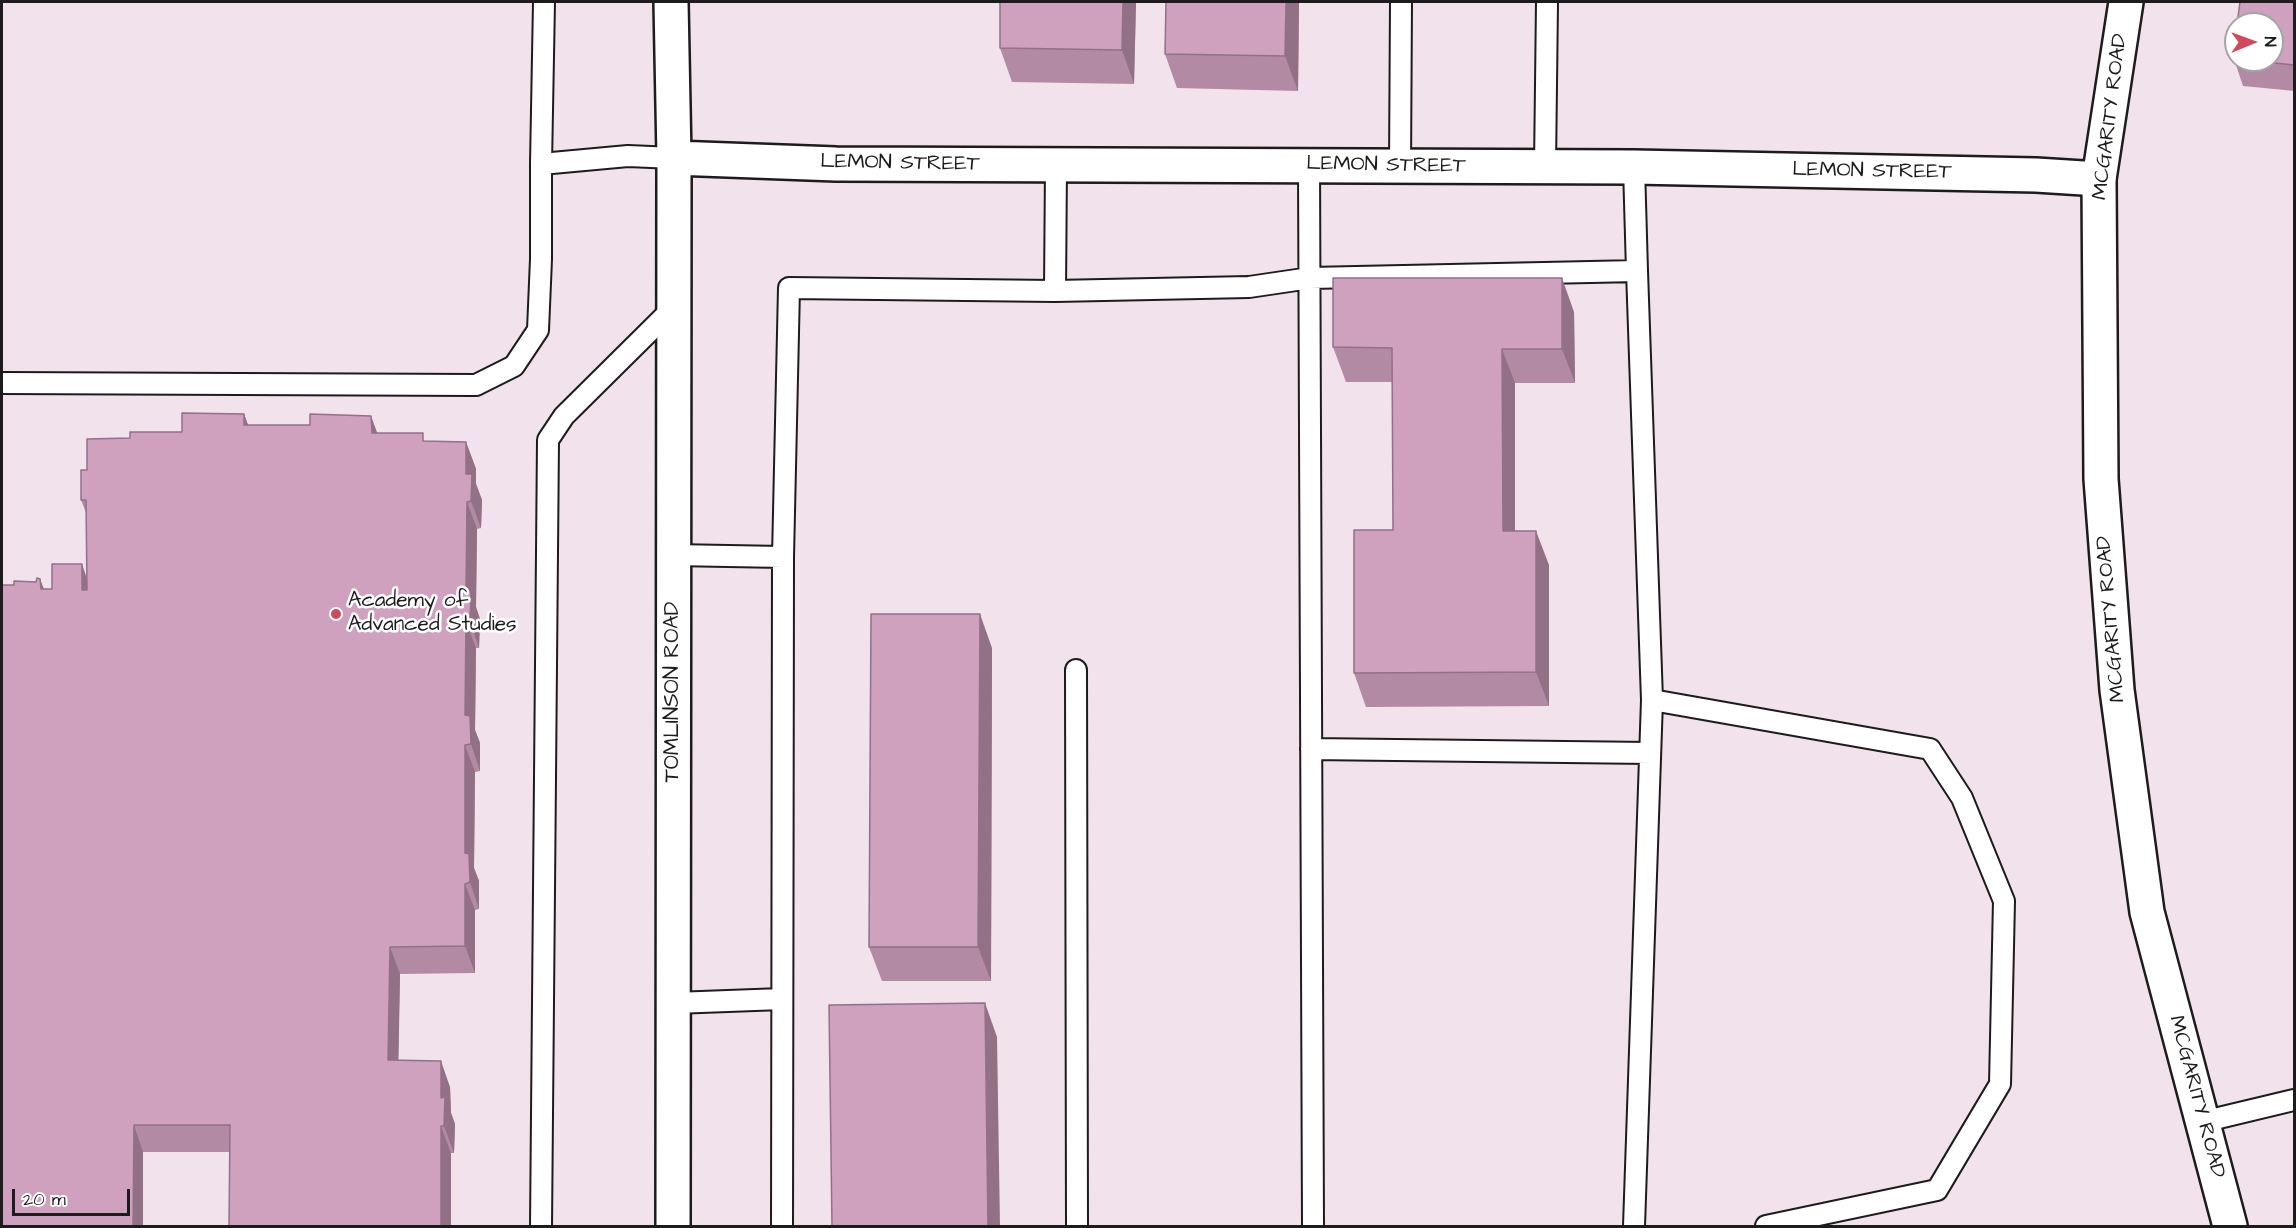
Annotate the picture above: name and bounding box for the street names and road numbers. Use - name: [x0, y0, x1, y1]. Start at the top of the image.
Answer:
- street label: MCGARITY ROAD: [2088, 32, 2134, 202]
- street label: LEMON STREET: [820, 150, 980, 178]
- street label: LEMON STREET: [1306, 152, 1466, 180]
- street label: LEMON STREET: [1792, 158, 1952, 186]
- street label: MCGARITY ROAD: [2092, 535, 2132, 703]
- street label: TOMLINSON ROAD: [661, 602, 687, 782]
- street label: MCGARITY ROAD: [2162, 1013, 2230, 1181]

